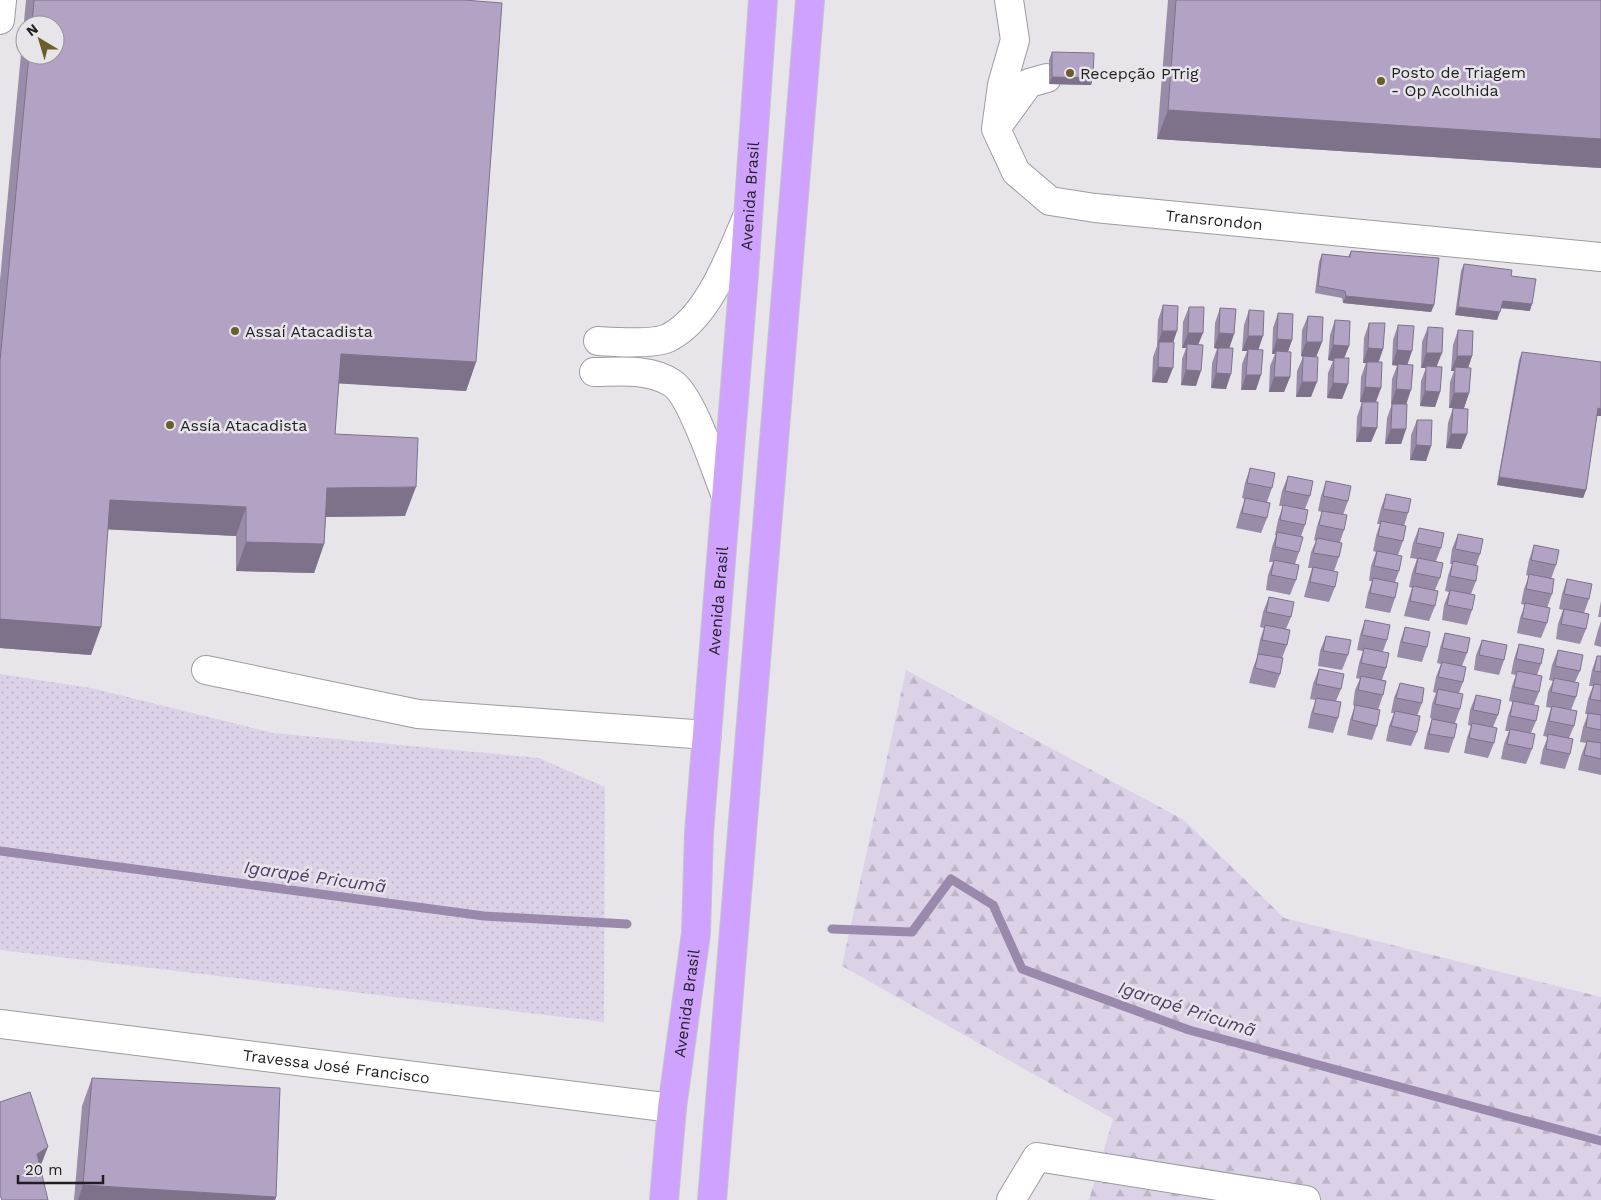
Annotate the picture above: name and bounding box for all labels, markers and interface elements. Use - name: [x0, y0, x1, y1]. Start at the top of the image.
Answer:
- north arrow: [15, 15, 65, 65]
- text: N: [23, 20, 41, 39]
- place label: Posto de Triagem - Op Acolhida: [1391, 63, 1526, 100]
- place label: Recepção PTrig: [1080, 64, 1199, 83]
- marker: Recepção PTrig: [1064, 67, 1076, 79]
- marker: Posto de Triagem - Op Acolhida: [1375, 75, 1387, 87]
- street label: Avenida Brasil: [737, 141, 763, 251]
- street label: Transrondon: [1165, 206, 1264, 234]
- place label: Assaí Atacadista: [245, 322, 373, 341]
- marker: Assaí Atacadista: [229, 325, 241, 337]
- place label: Assía Atacadista: [180, 416, 307, 435]
- marker: Assía Atacadista: [164, 419, 176, 431]
- street label: Avenida Brasil: [704, 545, 732, 656]
- water label: Igarapé Pricumã: [243, 856, 388, 897]
- street label: Avenida Brasil: [670, 948, 704, 1059]
- water label: Igarapé Pricumã: [1116, 976, 1259, 1041]
- street label: Travessa José Francisco: [242, 1045, 431, 1088]
- scale bar: [18, 1152, 102, 1184]
- text: 20 m: [25, 1161, 63, 1179]

